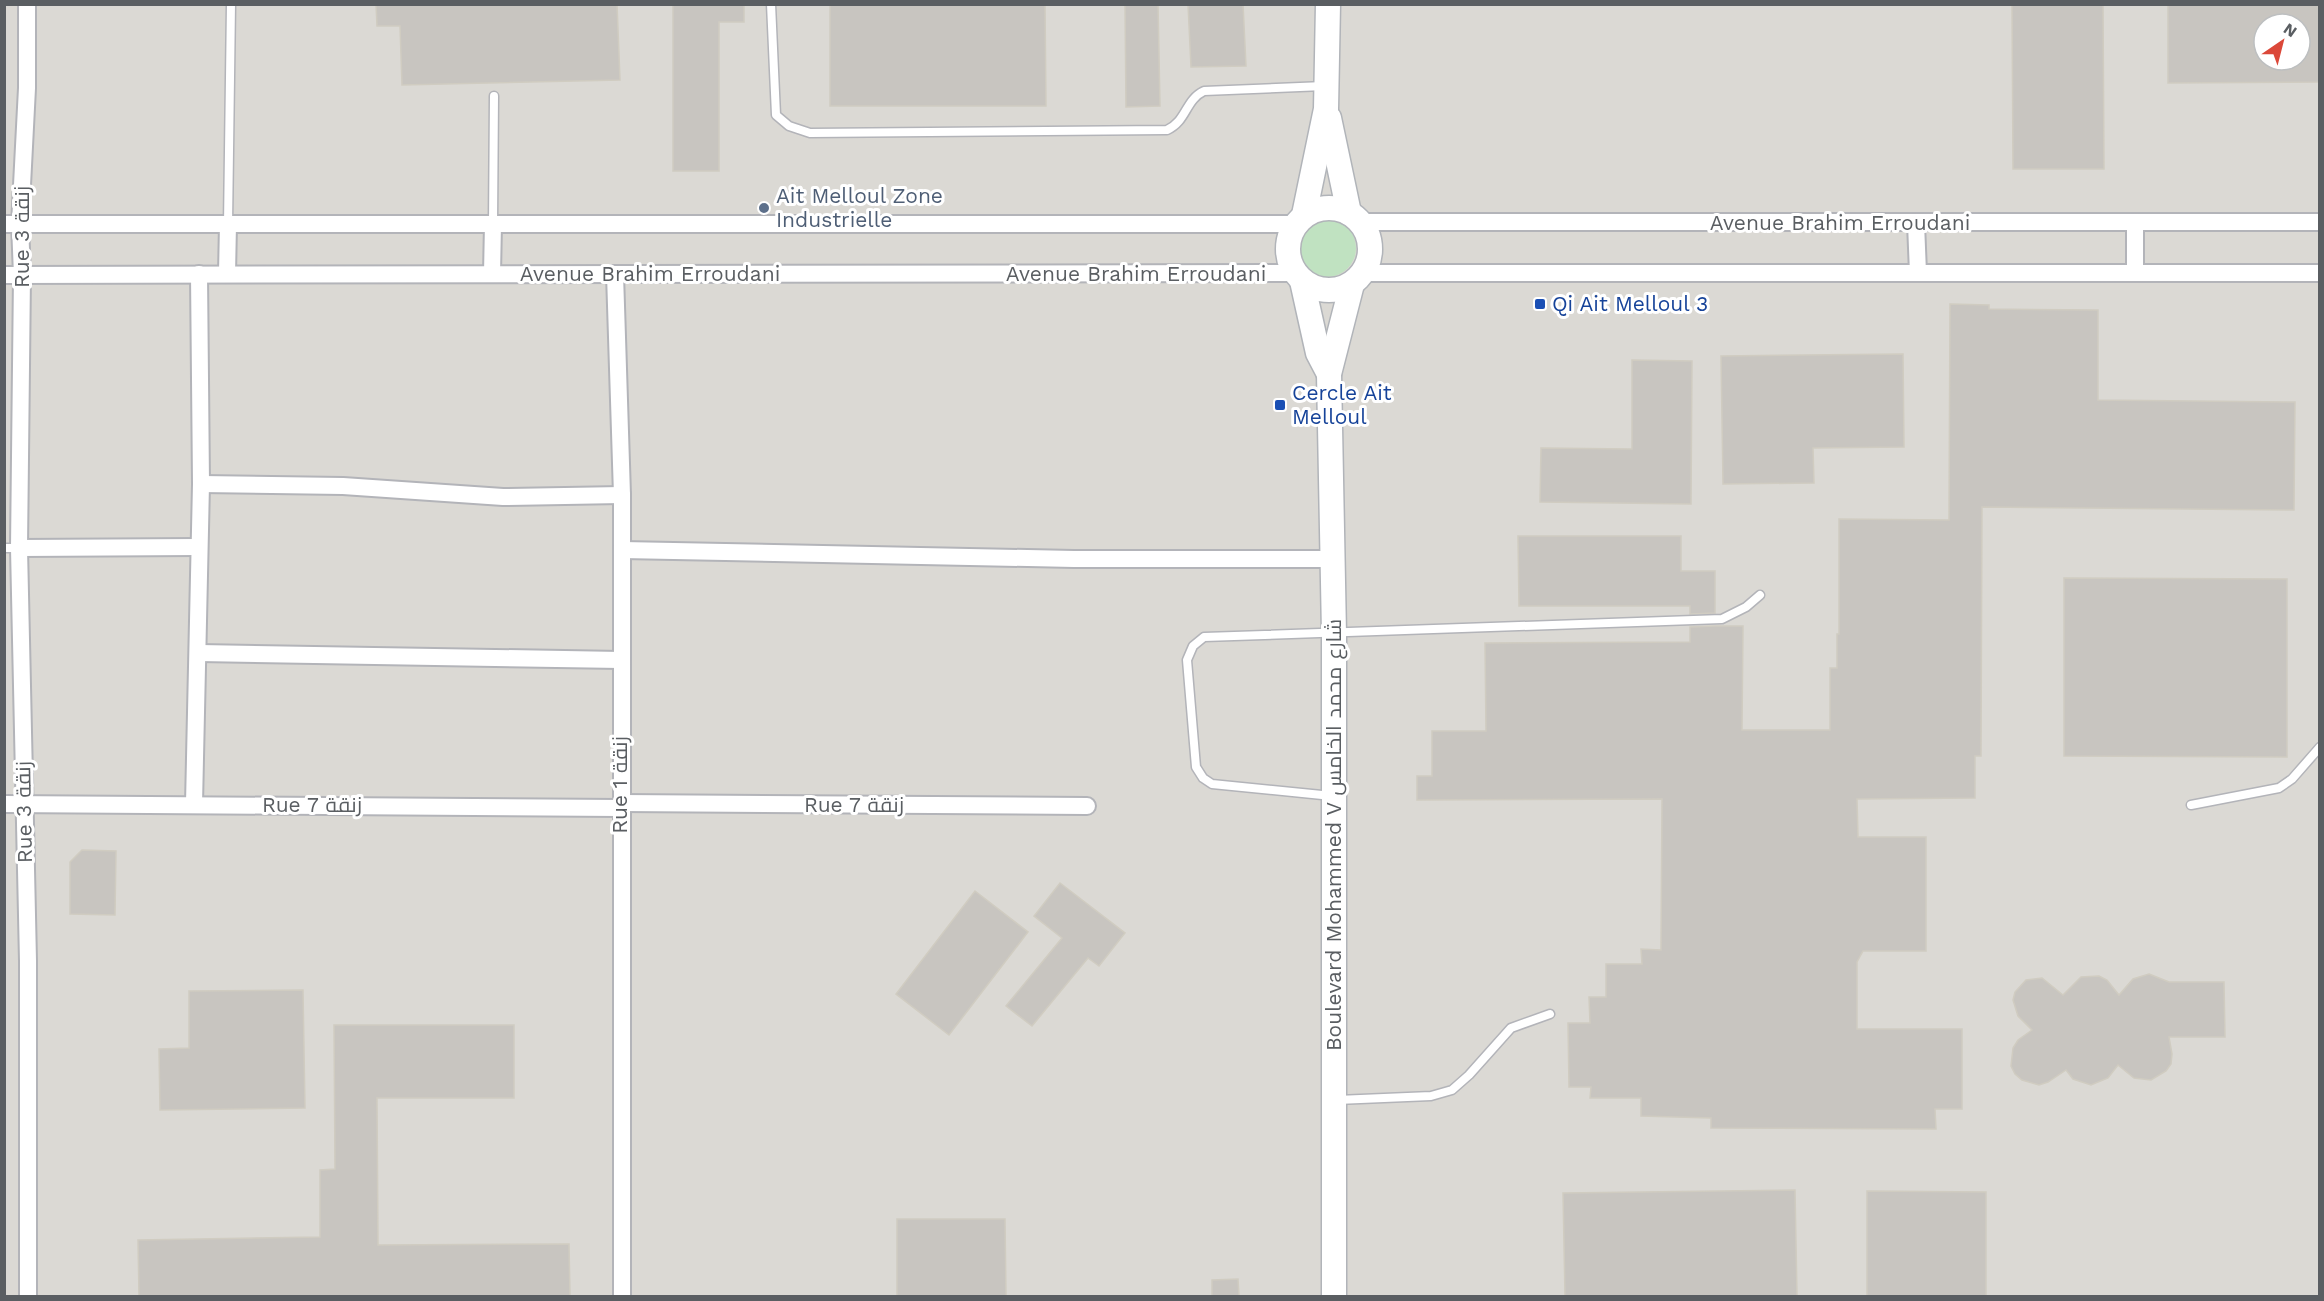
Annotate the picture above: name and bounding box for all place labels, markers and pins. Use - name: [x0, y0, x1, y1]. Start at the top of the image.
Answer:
- place label: Ait Melloul Zone Industrielle: [776, 183, 943, 232]
- marker: Ait Melloul Zone Industrielle: [757, 201, 771, 215]
- place label: Qi Ait Melloul 3: [1552, 291, 1708, 316]
- marker: Qi Ait Melloul 3: [1533, 297, 1547, 311]
- place label: Cercle Ait Melloul: [1292, 380, 1392, 429]
- marker: Cercle Ait Melloul: [1273, 398, 1287, 412]

